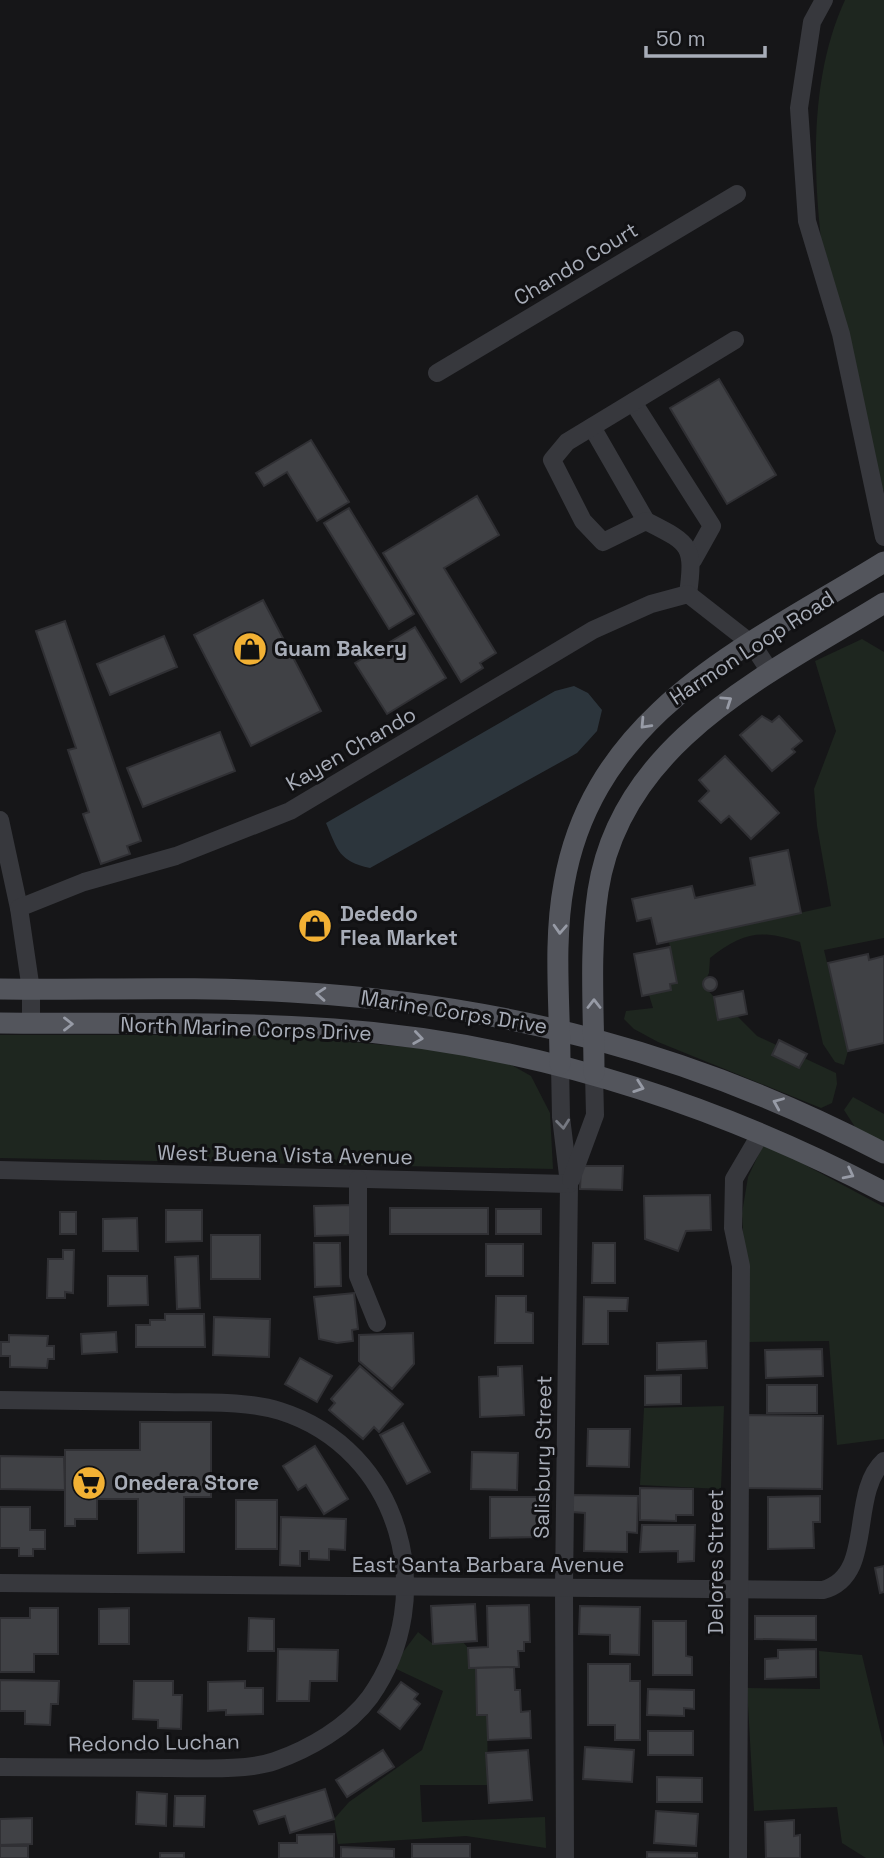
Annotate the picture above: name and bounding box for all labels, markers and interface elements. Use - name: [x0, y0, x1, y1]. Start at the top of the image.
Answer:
- scale bar: [646, 14, 765, 58]
- text: 50 m: [656, 25, 706, 52]
- street label: Chando Court: [509, 216, 643, 311]
- street label: Harmon Loop Road: [664, 584, 839, 711]
- shop icon: Guam Bakery: [231, 630, 269, 668]
- place label: Guam Bakery: [274, 635, 407, 662]
- one-way arrow: [719, 697, 732, 709]
- street label: Kayen Chando: [281, 700, 421, 797]
- one-way arrow: [641, 716, 654, 729]
- place label: Dededo Flea Market: [340, 900, 458, 951]
- shop icon: Dededo Flea Market: [296, 907, 334, 945]
- one-way arrow: [552, 923, 567, 934]
- street label: Marine Corps Drive: [359, 983, 549, 1040]
- one-way arrow: [315, 987, 326, 1002]
- one-way arrow: [586, 999, 602, 1009]
- street label: North Marine Corps Drive: [120, 1011, 372, 1046]
- one-way arrow: [63, 1016, 74, 1032]
- one-way arrow: [412, 1030, 423, 1045]
- one-way arrow: [633, 1079, 645, 1093]
- one-way arrow: [773, 1098, 785, 1112]
- one-way arrow: [555, 1118, 570, 1130]
- street label: West Buena Vista Avenue: [157, 1139, 413, 1170]
- one-way arrow: [842, 1165, 855, 1179]
- street label: Salisbury Street: [528, 1375, 557, 1539]
- supermarket icon: Onedera Store: [70, 1464, 108, 1502]
- place label: Onedera Store: [114, 1469, 259, 1496]
- street label: Delores Street: [702, 1489, 729, 1635]
- street label: East Santa Barbara Avenue: [352, 1551, 624, 1578]
- street label: Redondo Luchan: [68, 1728, 240, 1757]

